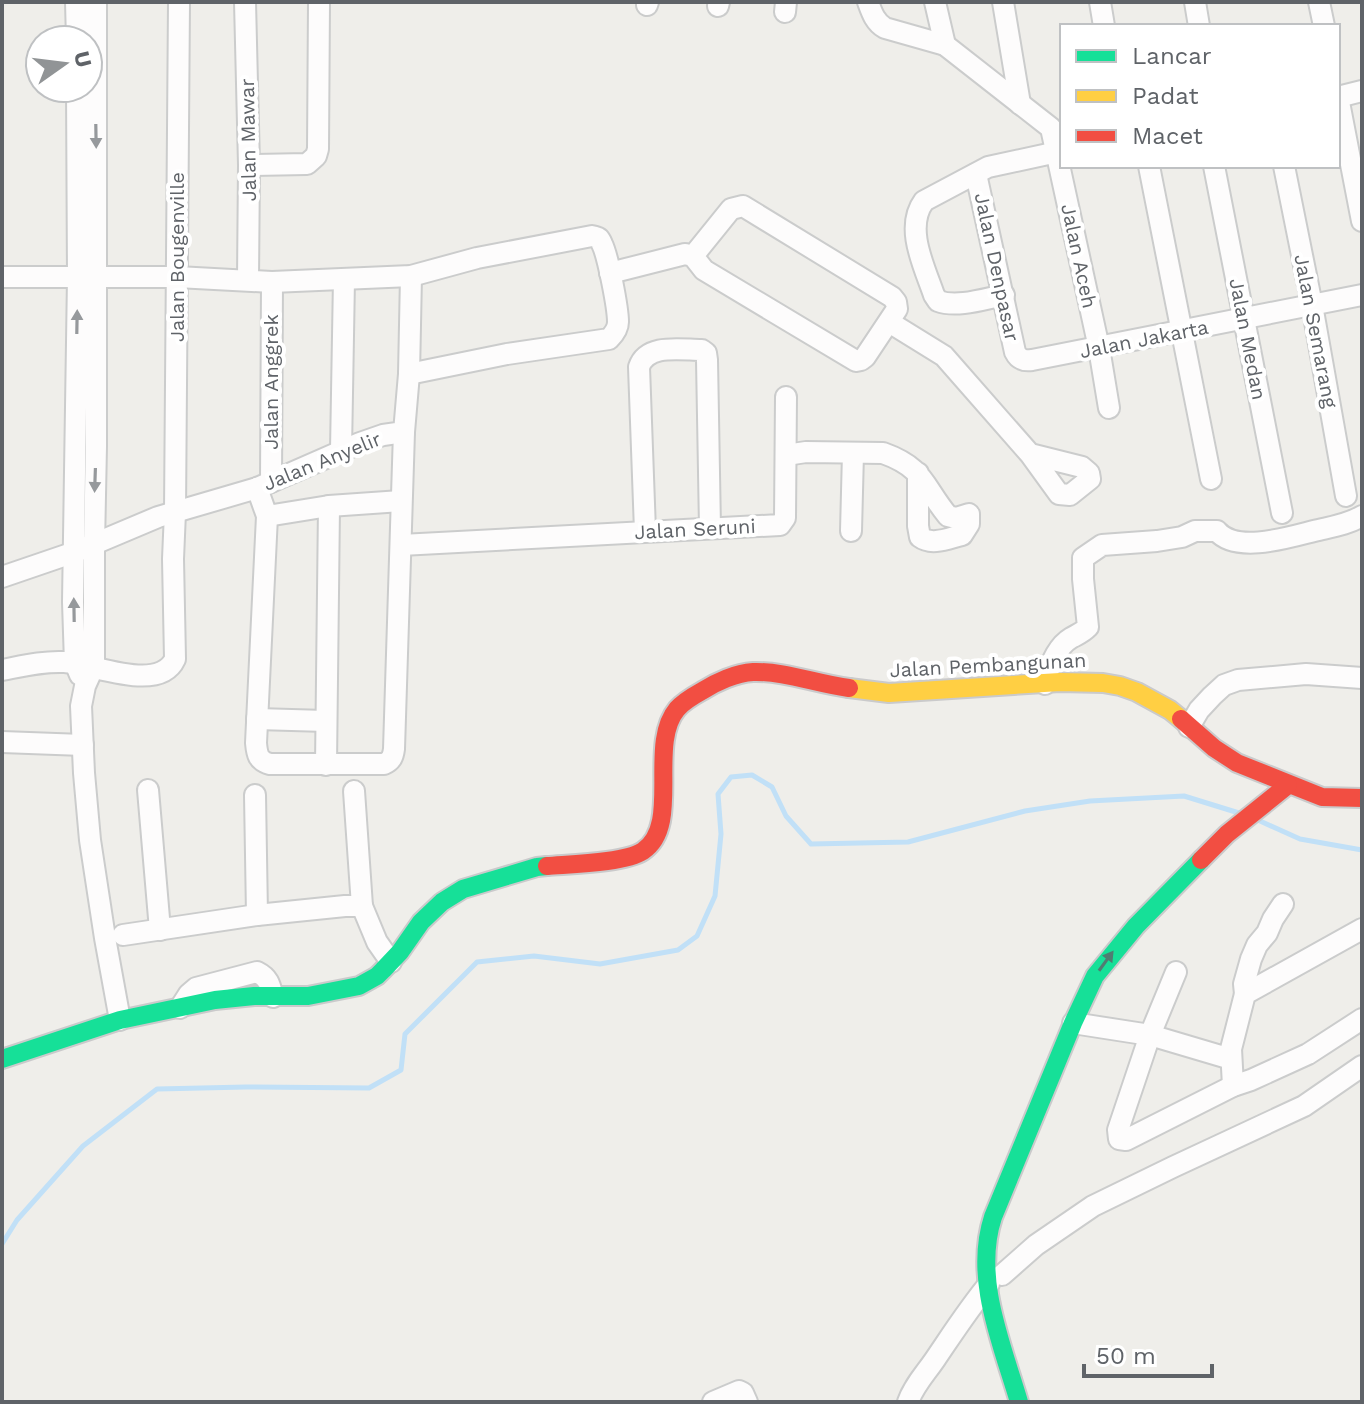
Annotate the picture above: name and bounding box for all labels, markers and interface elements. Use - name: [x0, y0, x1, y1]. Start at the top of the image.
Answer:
- north arrow: [24, 24, 104, 104]
- legend: [1060, 24, 1340, 168]
- text: Lancar: [1132, 42, 1212, 70]
- text: U: [69, 49, 97, 70]
- street label: Jalan Mawar: [235, 78, 261, 202]
- text: Padat: [1132, 82, 1198, 110]
- text: Macet: [1132, 122, 1203, 150]
- one-way arrow: [89, 124, 102, 149]
- street label: Jalan Bougenville: [165, 172, 189, 342]
- street label: Jalan Denpasar: [970, 191, 1024, 343]
- street label: Jalan Aceh: [1056, 202, 1102, 310]
- street label: Jalan Semarang: [1289, 252, 1343, 410]
- street label: Jalan Medan: [1224, 276, 1272, 402]
- one-way arrow: [71, 309, 83, 334]
- street label: Jalan Anggrek: [259, 314, 283, 450]
- street label: Jalan Jakarta: [1078, 315, 1210, 363]
- street label: Jalan Anyelir: [260, 426, 384, 496]
- one-way arrow: [89, 468, 102, 493]
- street label: Jalan Seruni: [634, 514, 756, 544]
- one-way arrow: [68, 597, 80, 622]
- street label: Jalan Pembangunan: [889, 648, 1087, 682]
- one-way arrow: [1098, 951, 1114, 972]
- scale bar: [1084, 1328, 1212, 1378]
- text: 50 m: [1096, 1342, 1156, 1370]

